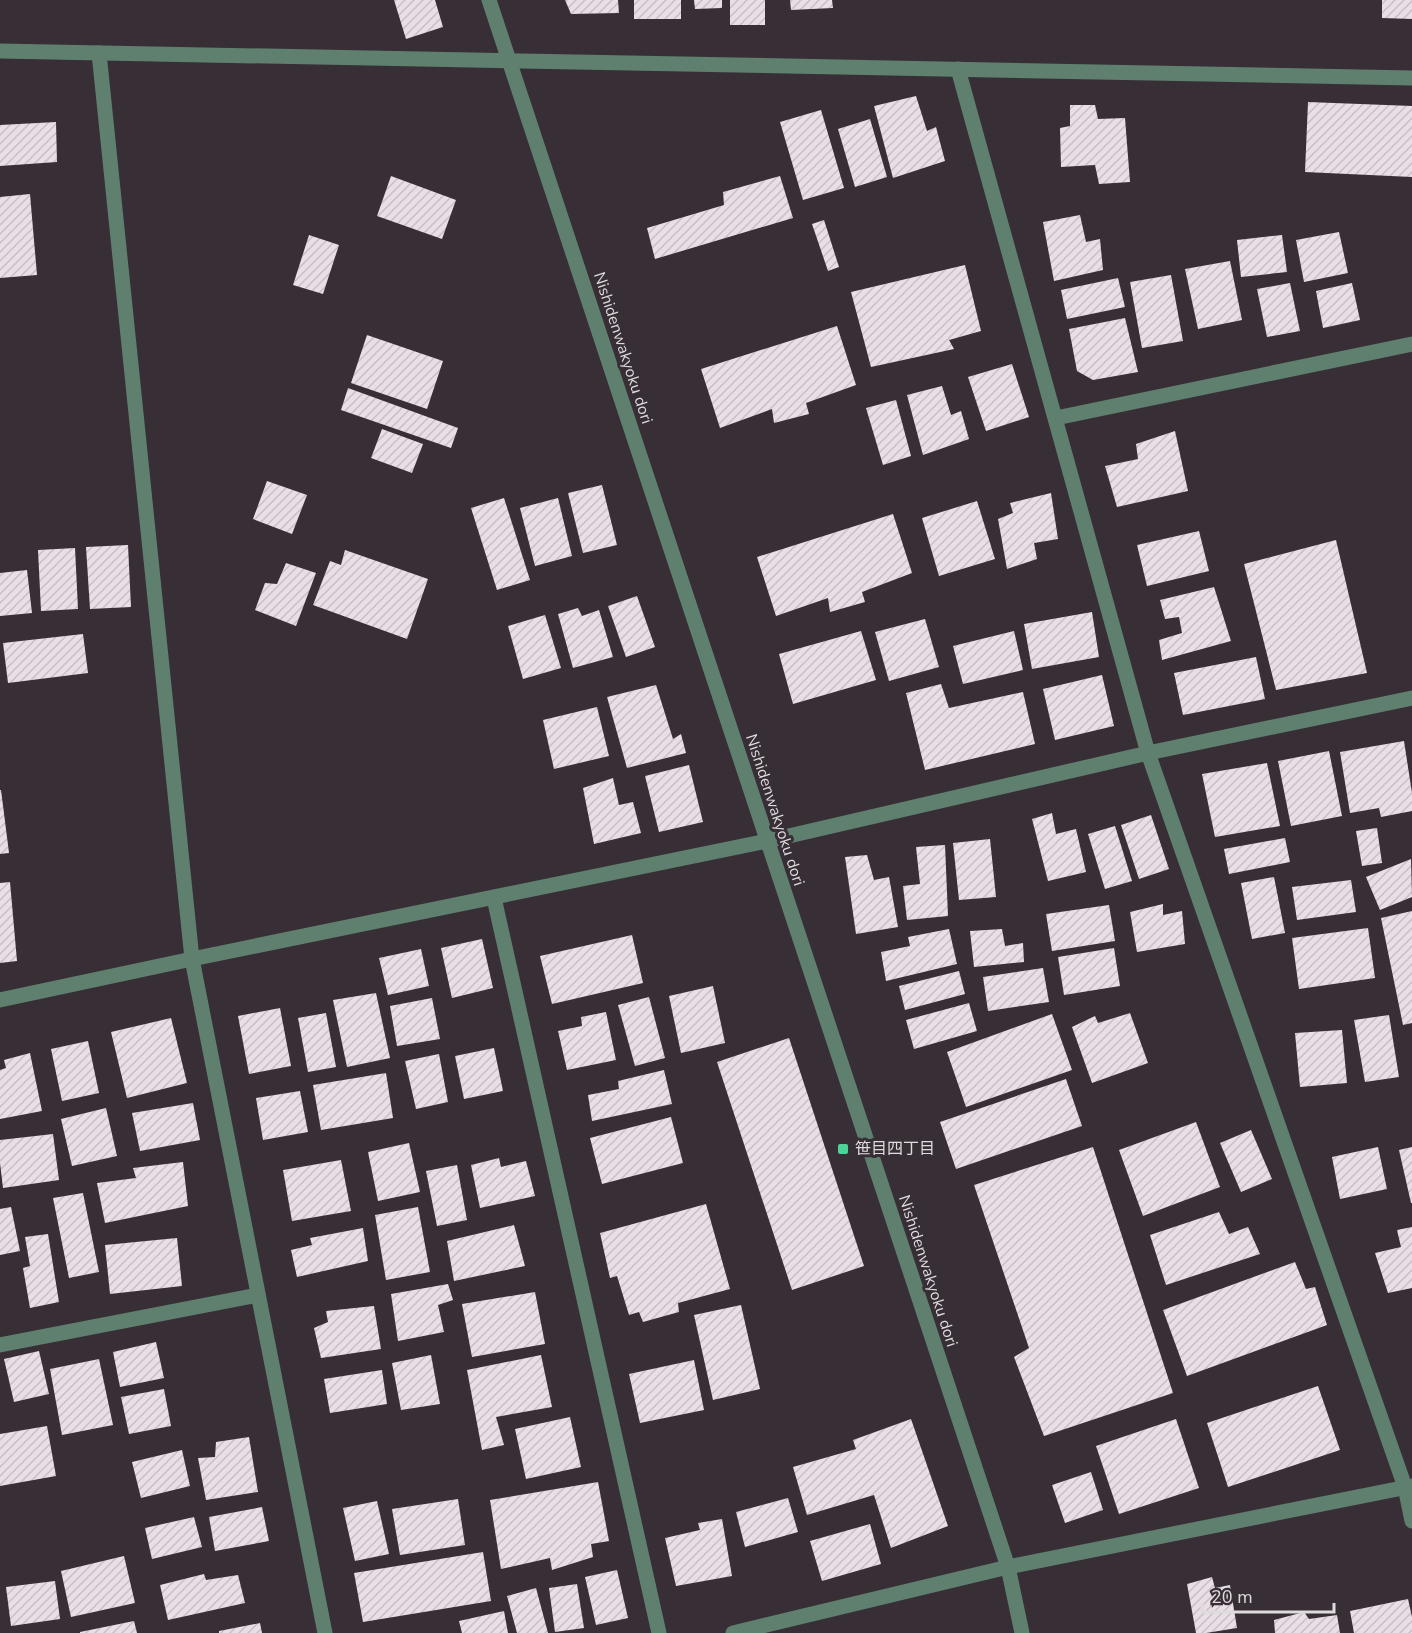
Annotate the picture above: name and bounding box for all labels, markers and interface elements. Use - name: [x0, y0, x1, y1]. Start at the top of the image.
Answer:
- street label: Nishidenwakyoku dori: [588, 269, 658, 427]
- street label: Nishidenwakyoku dori: [740, 731, 810, 889]
- place label: 笹目四丁目: [855, 1138, 935, 1160]
- marker: 笹目四丁目: [836, 1142, 850, 1156]
- street label: Nishidenwakyoku dori: [893, 1192, 963, 1350]
- scale bar: [1202, 1576, 1334, 1614]
- text: 20 m: [1211, 1585, 1253, 1609]

